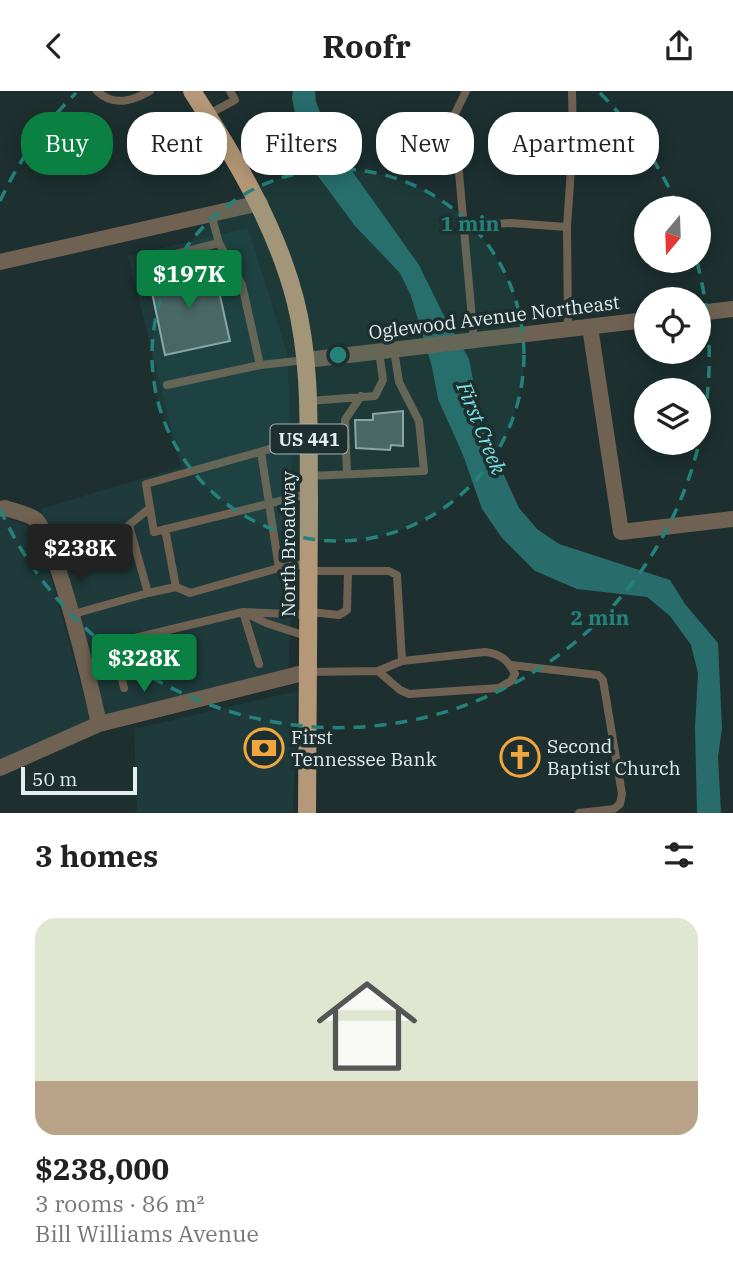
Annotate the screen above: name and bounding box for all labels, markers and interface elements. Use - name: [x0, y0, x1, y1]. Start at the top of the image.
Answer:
- text: Roofr: [322, 25, 411, 67]
- icon: back: [35, 27, 73, 65]
- icon: share: [660, 27, 698, 65]
- chip: Buy: [21, 112, 113, 175]
- chip: Rent: [127, 112, 227, 175]
- chip: Filters: [241, 112, 362, 175]
- chip: New: [376, 112, 474, 175]
- chip: Apartment: [488, 112, 659, 175]
- north arrow: [634, 196, 710, 273]
- map controls: [634, 196, 711, 455]
- text: 1 min: [441, 209, 499, 237]
- pin: $197K: [140, 251, 238, 310]
- text: $197K: [153, 258, 225, 288]
- button: locate: [634, 287, 711, 364]
- street label: Oglewood Avenue Northeast: [367, 290, 621, 344]
- centre of rings: [326, 343, 350, 367]
- water label: First Creek: [450, 377, 514, 479]
- button: layers: [634, 378, 711, 455]
- road number: US 441: [270, 425, 348, 453]
- street label: North Broadway: [276, 470, 300, 617]
- pin: $238K: [31, 525, 129, 584]
- text: $238K: [44, 532, 116, 562]
- text: 2 min: [571, 603, 629, 631]
- pin: $328K: [95, 635, 193, 694]
- text: $328K: [108, 642, 180, 672]
- place label: First Tennessee Bank: [291, 725, 437, 771]
- bank icon: First Tennessee Bank: [243, 727, 285, 769]
- place label: Second Baptist Church: [547, 734, 681, 780]
- church icon: Second Baptist Church: [499, 736, 541, 778]
- scale bar: [21, 764, 136, 796]
- text: 50 m: [32, 767, 77, 791]
- text: 3 homes: [35, 836, 158, 875]
- icon: filters: [660, 836, 698, 874]
- icon: home: [304, 963, 430, 1089]
- text: $238,000: [35, 1149, 169, 1188]
- text: 3 rooms · 86 m²: [35, 1188, 205, 1218]
- text: Bill Williams Avenue: [35, 1218, 259, 1248]

